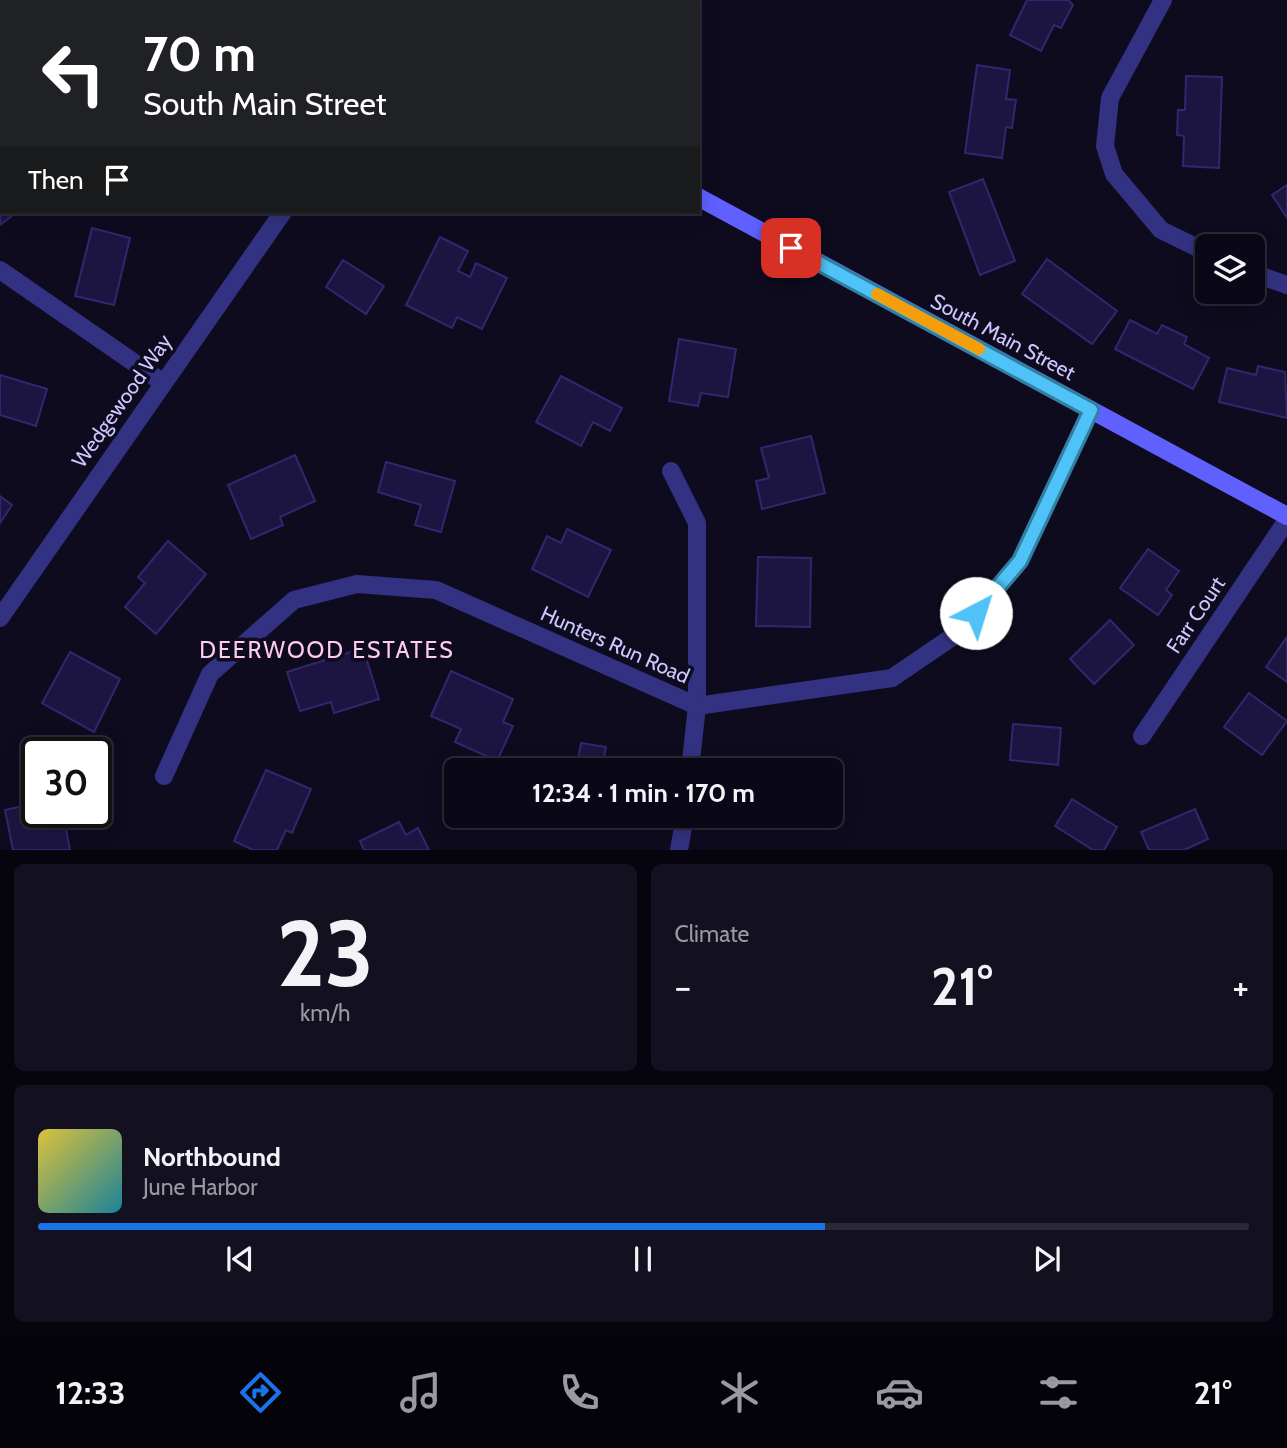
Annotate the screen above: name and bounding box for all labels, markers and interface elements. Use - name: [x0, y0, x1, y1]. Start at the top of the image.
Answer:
- text: 70 m: [143, 24, 256, 83]
- icon: left: [28, 28, 119, 119]
- text: South Main Street: [143, 84, 387, 123]
- icon: arrive: [98, 161, 136, 199]
- text: Then: [28, 164, 84, 196]
- pin: [761, 218, 821, 278]
- icon: arrive: [772, 229, 810, 267]
- map controls: [1195, 234, 1265, 304]
- button: layers: [1195, 234, 1265, 304]
- street label: South Main Street: [927, 288, 1080, 385]
- street label: Wedgewood Way: [66, 329, 177, 472]
- street label: Farr Court: [1161, 572, 1230, 658]
- position arrow: [939, 576, 1013, 650]
- street label: Hunters Run Road: [537, 601, 694, 689]
- district label: DEERWOOD ESTATES: [199, 636, 455, 664]
- speed limit sign: 30: [21, 737, 112, 828]
- text: 12:34 · 1 min · 170 m: [532, 777, 755, 809]
- text: 23: [277, 898, 374, 1009]
- text: Climate: [675, 920, 749, 948]
- text: 21°: [931, 955, 993, 1018]
- text: −: [675, 963, 691, 1010]
- text: +: [1232, 963, 1249, 1010]
- text: km/h: [300, 999, 350, 1027]
- text: Northbound: [143, 1141, 281, 1173]
- text: June Harbor: [143, 1173, 257, 1201]
- icon: previous: [221, 1240, 259, 1278]
- icon: pause: [624, 1240, 662, 1278]
- icon: next: [1028, 1240, 1066, 1278]
- icon: directions: [236, 1368, 285, 1417]
- icon: music: [396, 1368, 445, 1417]
- icon: phone: [555, 1368, 604, 1417]
- icon: climate: [715, 1368, 764, 1417]
- icon: car: [875, 1368, 924, 1417]
- icon: filters: [1034, 1368, 1083, 1417]
- text: 12:33: [55, 1373, 126, 1412]
- text: 21°: [1194, 1373, 1232, 1412]

